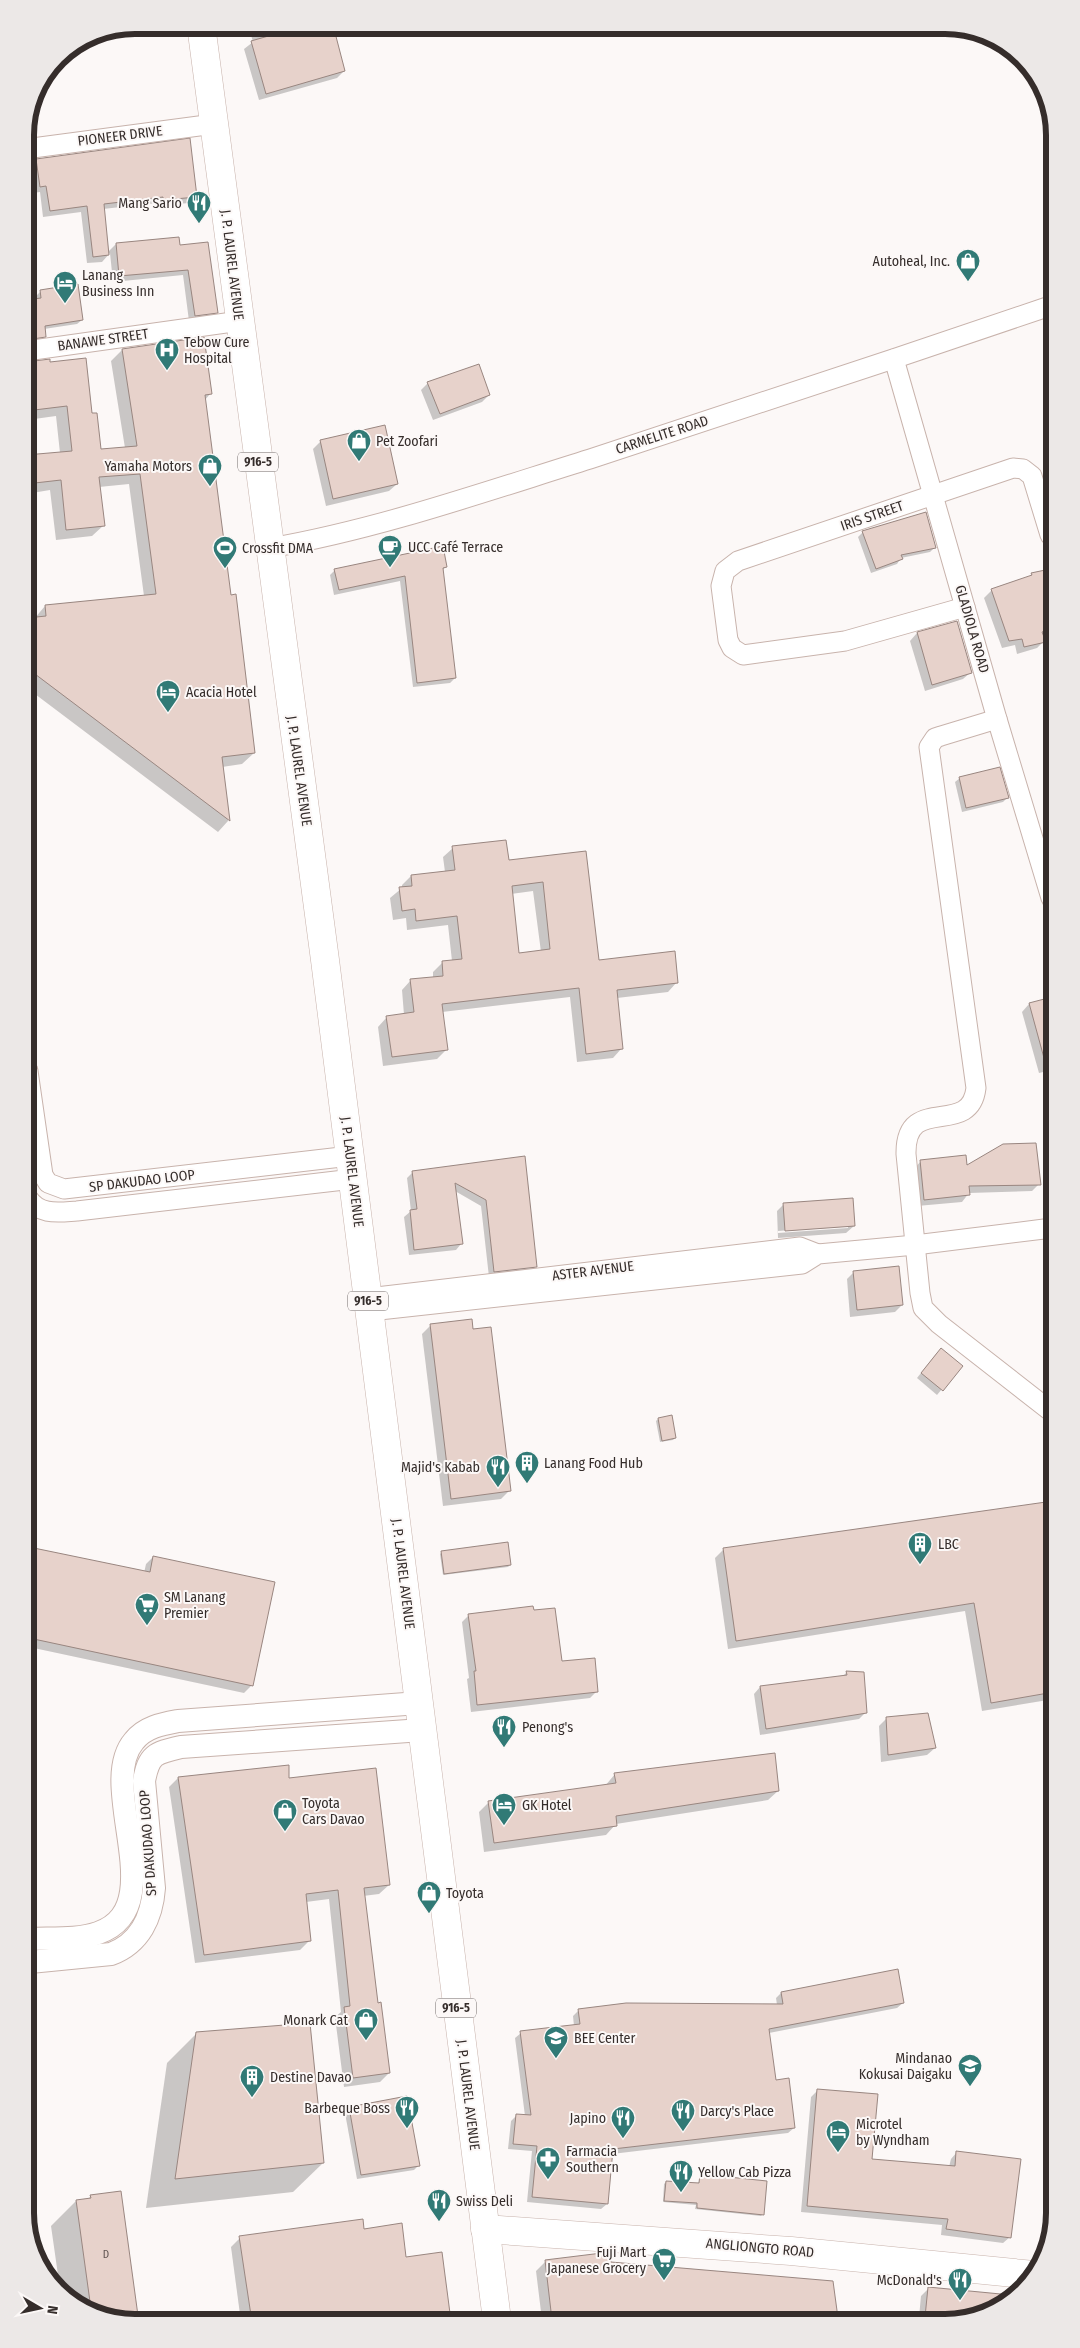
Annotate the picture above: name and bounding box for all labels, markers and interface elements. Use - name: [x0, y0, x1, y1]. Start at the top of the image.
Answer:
- street label: PIONEER DRIVE: [77, 122, 164, 150]
- restaurant icon: Mang Sario: [186, 190, 212, 224]
- place label: Mang Sario: [118, 195, 182, 212]
- street label: J. P. LAUREL AVENUE: [217, 209, 247, 322]
- shop icon: Autoheal, Inc.: [955, 248, 981, 282]
- place label: Autoheal, Inc.: [873, 253, 950, 270]
- place label: Lanang Business Inn: [82, 267, 154, 300]
- hotel icon: Lanang Business Inn: [52, 270, 78, 304]
- street label: BANAWE STREET: [56, 325, 150, 355]
- place label: Tebow Cure Hospital: [184, 334, 250, 367]
- hospital icon: Tebow Cure Hospital: [154, 337, 180, 371]
- street label: CARMELITE ROAD: [613, 412, 711, 458]
- shop icon: Pet Zoofari: [346, 428, 372, 462]
- place label: Pet Zoofari: [376, 433, 438, 450]
- road number: 916-5: [238, 452, 278, 472]
- shop icon: Yamaha Motors: [197, 453, 223, 487]
- place label: Yamaha Motors: [104, 458, 192, 475]
- street label: IRIS STREET: [838, 497, 906, 535]
- cafe icon: UCC Café Terrace: [377, 534, 403, 568]
- sports icon: Crossfit DMA: [212, 535, 238, 569]
- place label: UCC Café Terrace: [408, 539, 503, 556]
- place label: Crossfit DMA: [242, 540, 314, 557]
- street label: GLADIOLA ROAD: [951, 583, 993, 675]
- hotel icon: Acacia Hotel: [155, 679, 181, 713]
- place label: Acacia Hotel: [186, 684, 257, 701]
- street label: J. P. LAUREL AVENUE: [283, 715, 315, 828]
- street label: J. P. LAUREL AVENUE: [337, 1116, 367, 1229]
- street label: SP DAKUDAO LOOP: [88, 1166, 196, 1196]
- street label: ASTER AVENUE: [551, 1258, 635, 1284]
- road number: 916-5: [348, 1292, 388, 1310]
- building icon: Lanang Food Hub: [514, 1450, 540, 1484]
- restaurant icon: Majid's Kabab: [485, 1454, 511, 1488]
- place label: Lanang Food Hub: [544, 1455, 643, 1472]
- place label: Majid's Kabab: [401, 1459, 480, 1476]
- street label: J. P. LAUREL AVENUE: [388, 1518, 418, 1631]
- building icon: LBC: [907, 1531, 933, 1565]
- place label: LBC: [938, 1536, 959, 1553]
- place label: SM Lanang Premier: [164, 1589, 226, 1622]
- supermarket icon: SM Lanang Premier: [134, 1592, 160, 1626]
- restaurant icon: Penong's: [491, 1714, 517, 1748]
- place label: Penong's: [522, 1719, 573, 1736]
- street label: SP DAKUDAO LOOP: [136, 1789, 160, 1897]
- hotel icon: GK Hotel: [491, 1792, 517, 1826]
- place label: Toyota Cars Davao: [302, 1795, 365, 1828]
- place label: GK Hotel: [522, 1797, 572, 1814]
- shop icon: Toyota Cars Davao: [272, 1798, 298, 1832]
- shop icon: Toyota: [416, 1880, 442, 1914]
- place label: Toyota: [446, 1885, 484, 1902]
- road number: 916-5: [436, 1999, 476, 2018]
- shop icon: Monark Cat: [353, 2007, 379, 2041]
- place label: Monark Cat: [283, 2012, 348, 2029]
- school or university icon: BEE Center: [543, 2025, 569, 2059]
- place label: BEE Center: [574, 2030, 635, 2047]
- street label: J. P. LAUREL AVENUE: [453, 2039, 483, 2152]
- place label: Mindanao Kokusai Daigaku: [859, 2050, 952, 2083]
- school or university icon: Mindanao Kokusai Daigaku: [957, 2053, 983, 2087]
- building icon: Destine Davao: [239, 2064, 265, 2098]
- place label: Destine Davao: [270, 2069, 352, 2086]
- restaurant icon: Barbeque Boss: [394, 2095, 420, 2129]
- restaurant icon: Darcy's Place: [670, 2098, 696, 2132]
- place label: Barbeque Boss: [304, 2100, 390, 2117]
- place label: Darcy's Place: [700, 2103, 774, 2120]
- restaurant icon: Japino: [610, 2105, 636, 2139]
- place label: Japino: [570, 2110, 606, 2127]
- place label: Microtel by Wyndham: [856, 2116, 930, 2149]
- hotel icon: Microtel by Wyndham: [825, 2119, 851, 2153]
- place label: Farmacia Southern: [566, 2143, 619, 2176]
- pharmacy icon: Farmacia Southern: [535, 2146, 561, 2180]
- restaurant icon: Yellow Cab Pizza: [668, 2159, 694, 2193]
- place label: Yellow Cab Pizza: [698, 2164, 792, 2181]
- restaurant icon: Swiss Deli: [426, 2188, 452, 2222]
- place label: Swiss Deli: [456, 2193, 513, 2210]
- street label: ANGLIONGTO ROAD: [705, 2235, 815, 2261]
- place label: Fuji Mart Japanese Grocery: [547, 2244, 647, 2277]
- supermarket icon: Fuji Mart Japanese Grocery: [651, 2247, 677, 2281]
- house number: D: [103, 2248, 109, 2261]
- restaurant icon: McDonald's: [947, 2267, 973, 2301]
- place label: McDonald's: [877, 2272, 942, 2289]
- north arrow: [15, 2283, 65, 2333]
- text: N: [43, 2304, 61, 2315]

